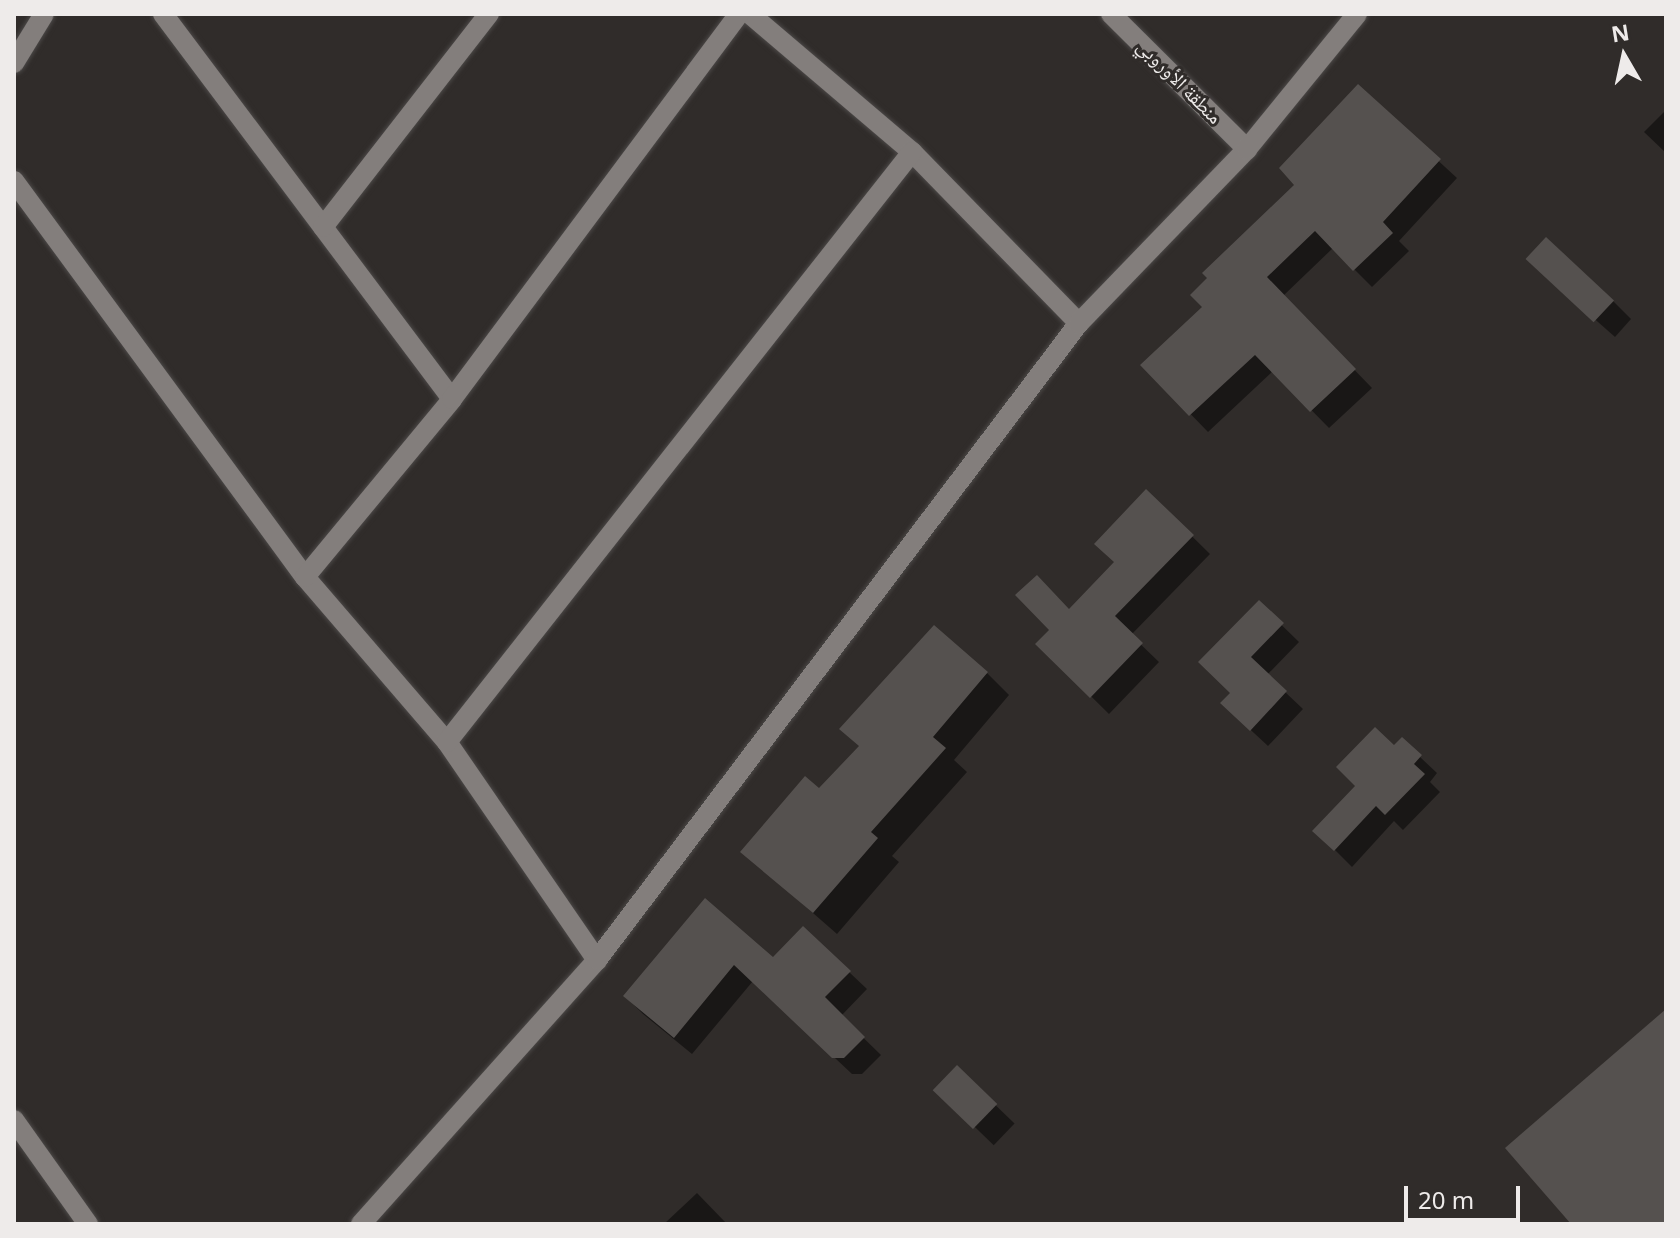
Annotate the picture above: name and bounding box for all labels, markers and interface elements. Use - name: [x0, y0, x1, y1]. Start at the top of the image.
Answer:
- north arrow: [1584, 16, 1664, 96]
- text: N: [1609, 16, 1631, 49]
- street label: منطقة الأوروبي: [1133, 34, 1227, 128]
- scale bar: [1408, 1170, 1524, 1220]
- text: 20 m: [1418, 1183, 1474, 1216]

